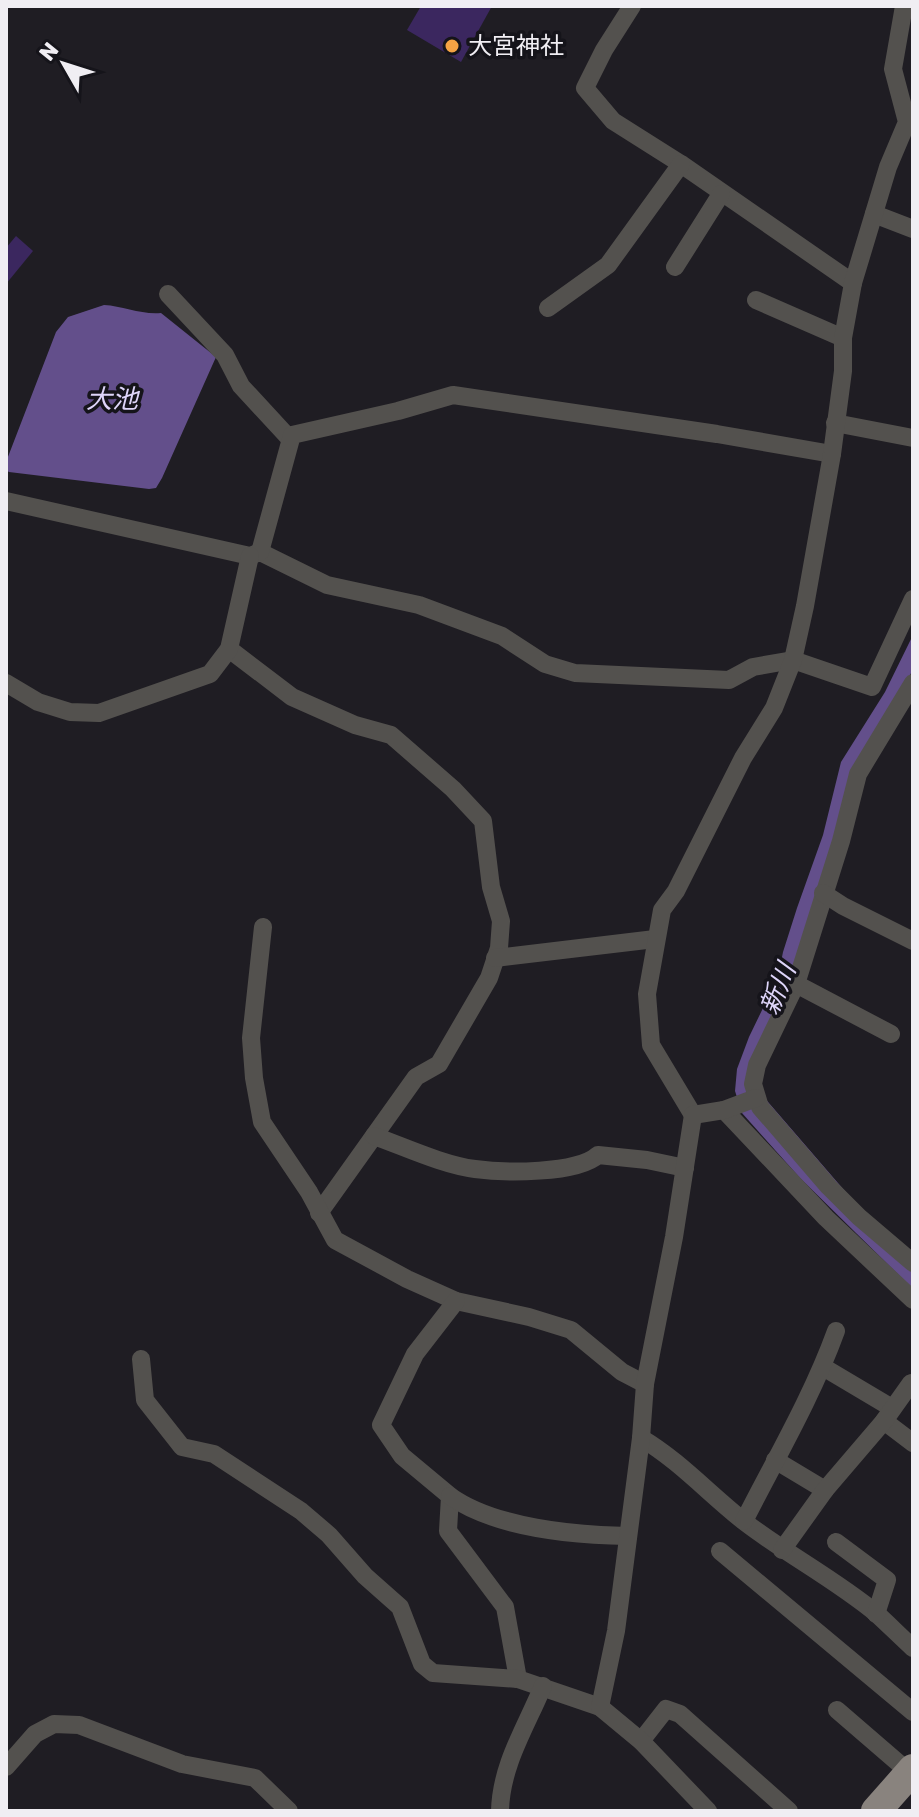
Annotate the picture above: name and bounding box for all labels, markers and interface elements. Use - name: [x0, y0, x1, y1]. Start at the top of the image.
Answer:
- north arrow: [24, 24, 104, 104]
- place label: 大宮神社: [468, 32, 564, 60]
- text: N: [33, 37, 64, 66]
- marker: 大宮神社: [443, 37, 461, 55]
- water label: 大池: [86, 384, 141, 415]
- water label: 新川: [754, 956, 803, 1019]

